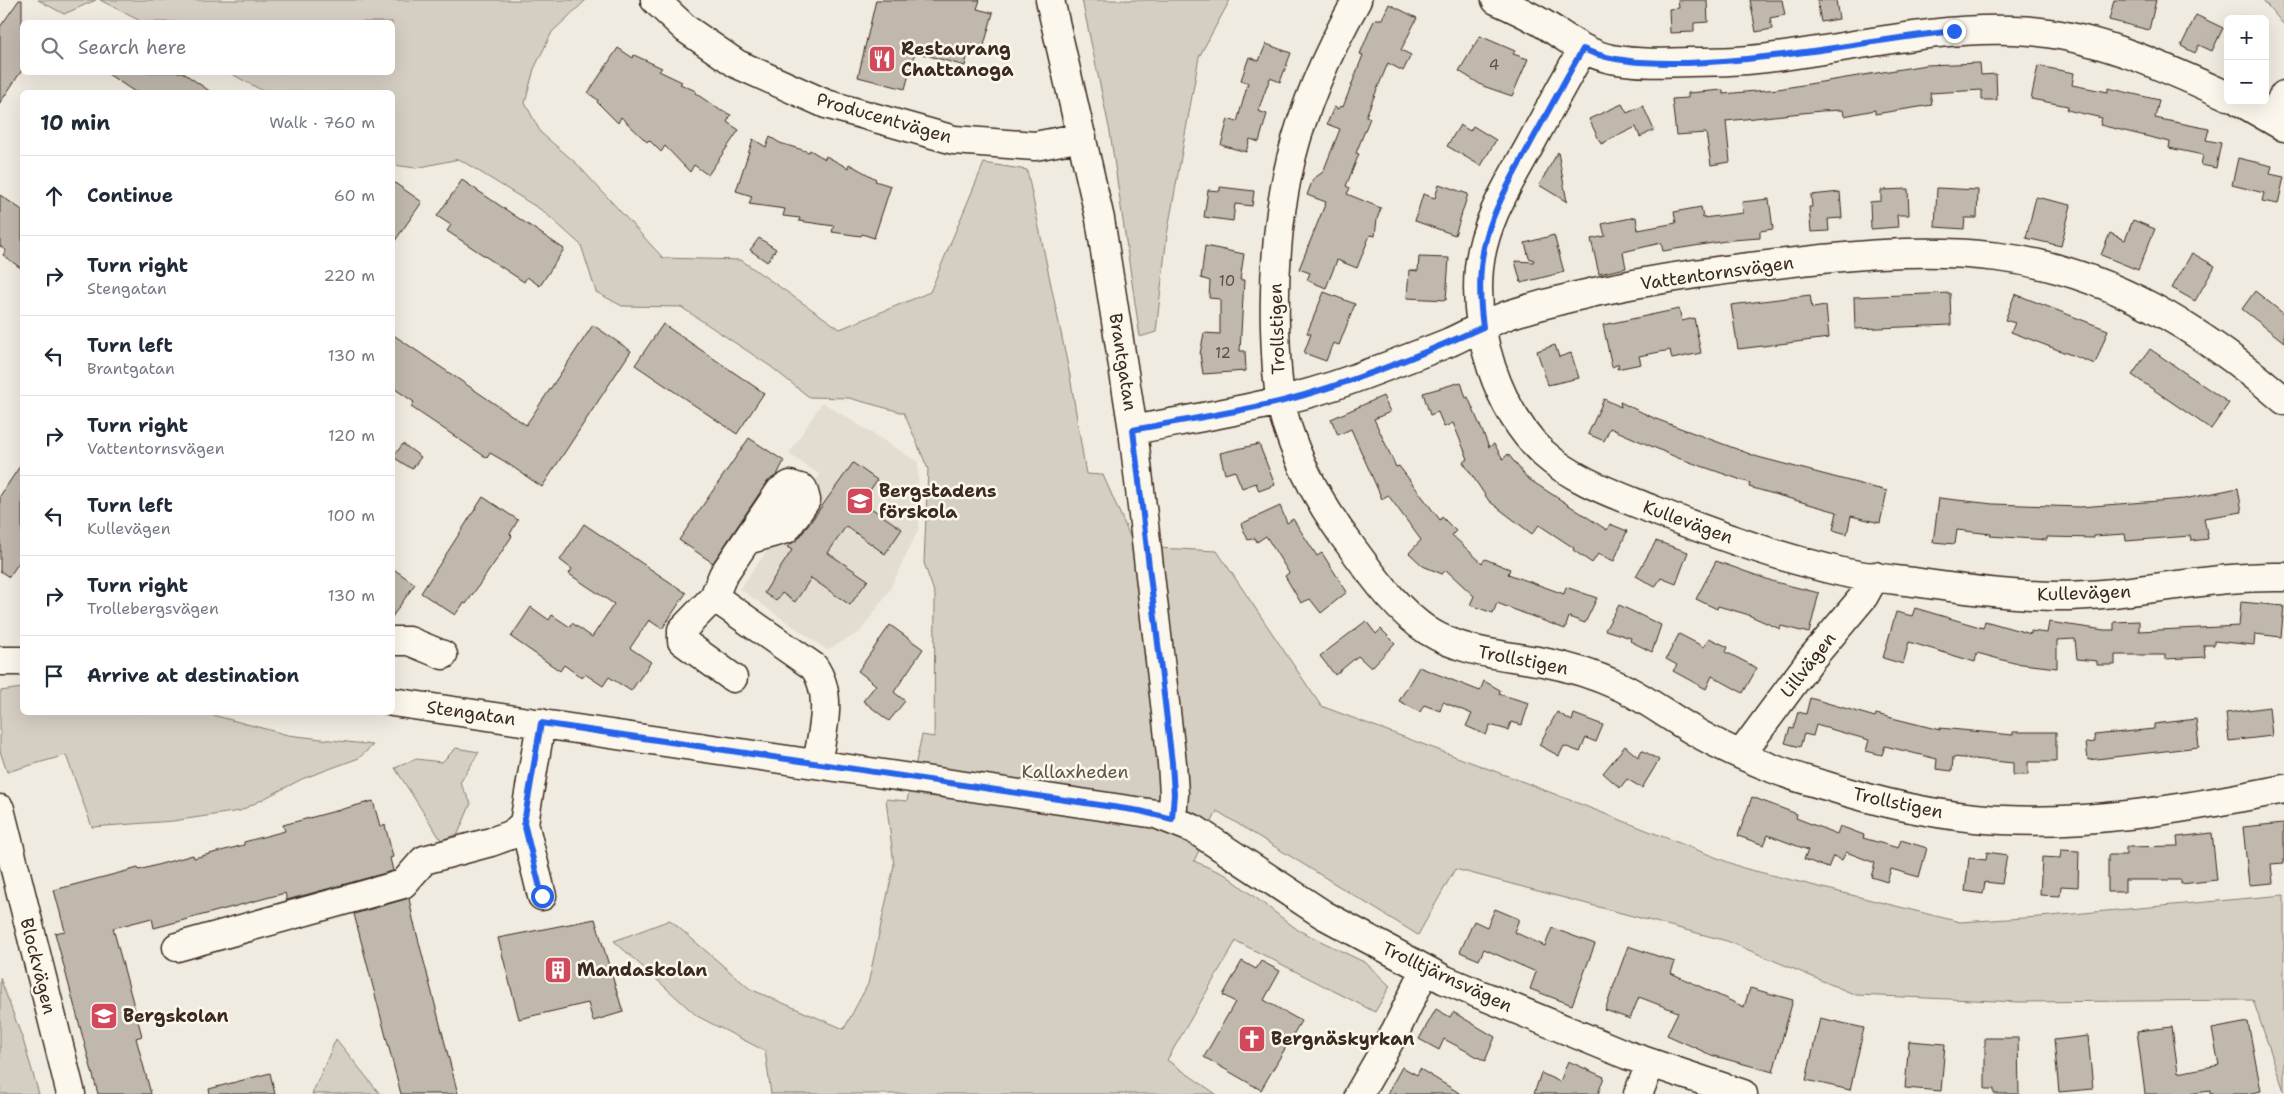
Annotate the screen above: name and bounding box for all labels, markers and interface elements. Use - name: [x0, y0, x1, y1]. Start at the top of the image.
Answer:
- map controls: [2224, 15, 2269, 105]
- button: +: [2224, 15, 2269, 60]
- search box: [20, 20, 395, 75]
- route end: [1943, 20, 1966, 43]
- icon: search: [38, 34, 66, 62]
- text: Search here: [78, 35, 187, 60]
- place label: Restaurang Chattanoga: [901, 37, 1014, 82]
- restaurant icon: Restaurang Chattanoga: [867, 44, 897, 74]
- house number: 4: [1489, 55, 1499, 75]
- button: −: [2224, 60, 2269, 105]
- street label: Producentvägen: [814, 87, 954, 149]
- text: 10 min: [40, 109, 110, 137]
- text: Walk · 760 m: [269, 112, 375, 133]
- icon: ahead: [40, 182, 68, 210]
- text: Continue: [87, 183, 173, 208]
- text: 60 m: [334, 185, 375, 206]
- street label: Vattentornsvägen: [1639, 250, 1795, 296]
- text: Turn right: [87, 253, 188, 278]
- icon: right: [40, 262, 68, 290]
- text: 220 m: [323, 265, 375, 286]
- house number: 10: [1219, 271, 1235, 291]
- text: Stengatan: [87, 278, 167, 299]
- street label: Trollstigen: [1263, 283, 1291, 375]
- street label: Brantgatan: [1103, 311, 1143, 413]
- text: Turn left: [87, 333, 173, 358]
- icon: left: [40, 342, 68, 370]
- house number: 12: [1215, 343, 1231, 363]
- text: 130 m: [328, 345, 375, 366]
- text: Brantgatan: [87, 358, 175, 379]
- text: Turn right: [87, 413, 188, 438]
- icon: right: [40, 422, 68, 450]
- text: 120 m: [328, 425, 375, 446]
- text: Vattentornsvägen: [87, 438, 225, 459]
- place label: Bergstadens förskola: [879, 479, 996, 524]
- school or university icon: Bergstadens förskola: [845, 486, 875, 516]
- text: Turn left: [87, 493, 173, 518]
- street label: Kullevägen: [1640, 495, 1736, 549]
- icon: left: [40, 502, 68, 530]
- text: 100 m: [327, 505, 375, 526]
- text: Kullevägen: [87, 518, 171, 539]
- text: Turn right: [87, 573, 188, 598]
- street label: Kullevägen: [2037, 579, 2131, 607]
- icon: right: [40, 582, 68, 610]
- text: 130 m: [328, 585, 375, 606]
- text: Trollebergsvägen: [87, 598, 219, 619]
- street label: Lillvägen: [1775, 627, 1841, 703]
- street label: Trollstigen: [1476, 639, 1570, 681]
- icon: arrive: [40, 662, 68, 690]
- text: Arrive at destination: [87, 663, 299, 688]
- street label: Stengatan: [425, 695, 517, 731]
- park label: Kallaxheden: [1022, 760, 1128, 784]
- street label: Trollstigen: [1851, 782, 1945, 824]
- route start: [531, 885, 554, 908]
- street label: Blockvägen: [14, 915, 62, 1017]
- street label: Trolltjärnsvägen: [1378, 936, 1516, 1018]
- building icon: Mandaskolan: [543, 955, 573, 985]
- place label: Mandaskolan: [577, 958, 707, 982]
- school or university icon: Bergskolan: [89, 1001, 119, 1031]
- place label: Bergskolan: [123, 1004, 228, 1028]
- church icon: Bergnäskyrkan: [1237, 1024, 1267, 1054]
- place label: Bergnäskyrkan: [1271, 1027, 1415, 1051]

